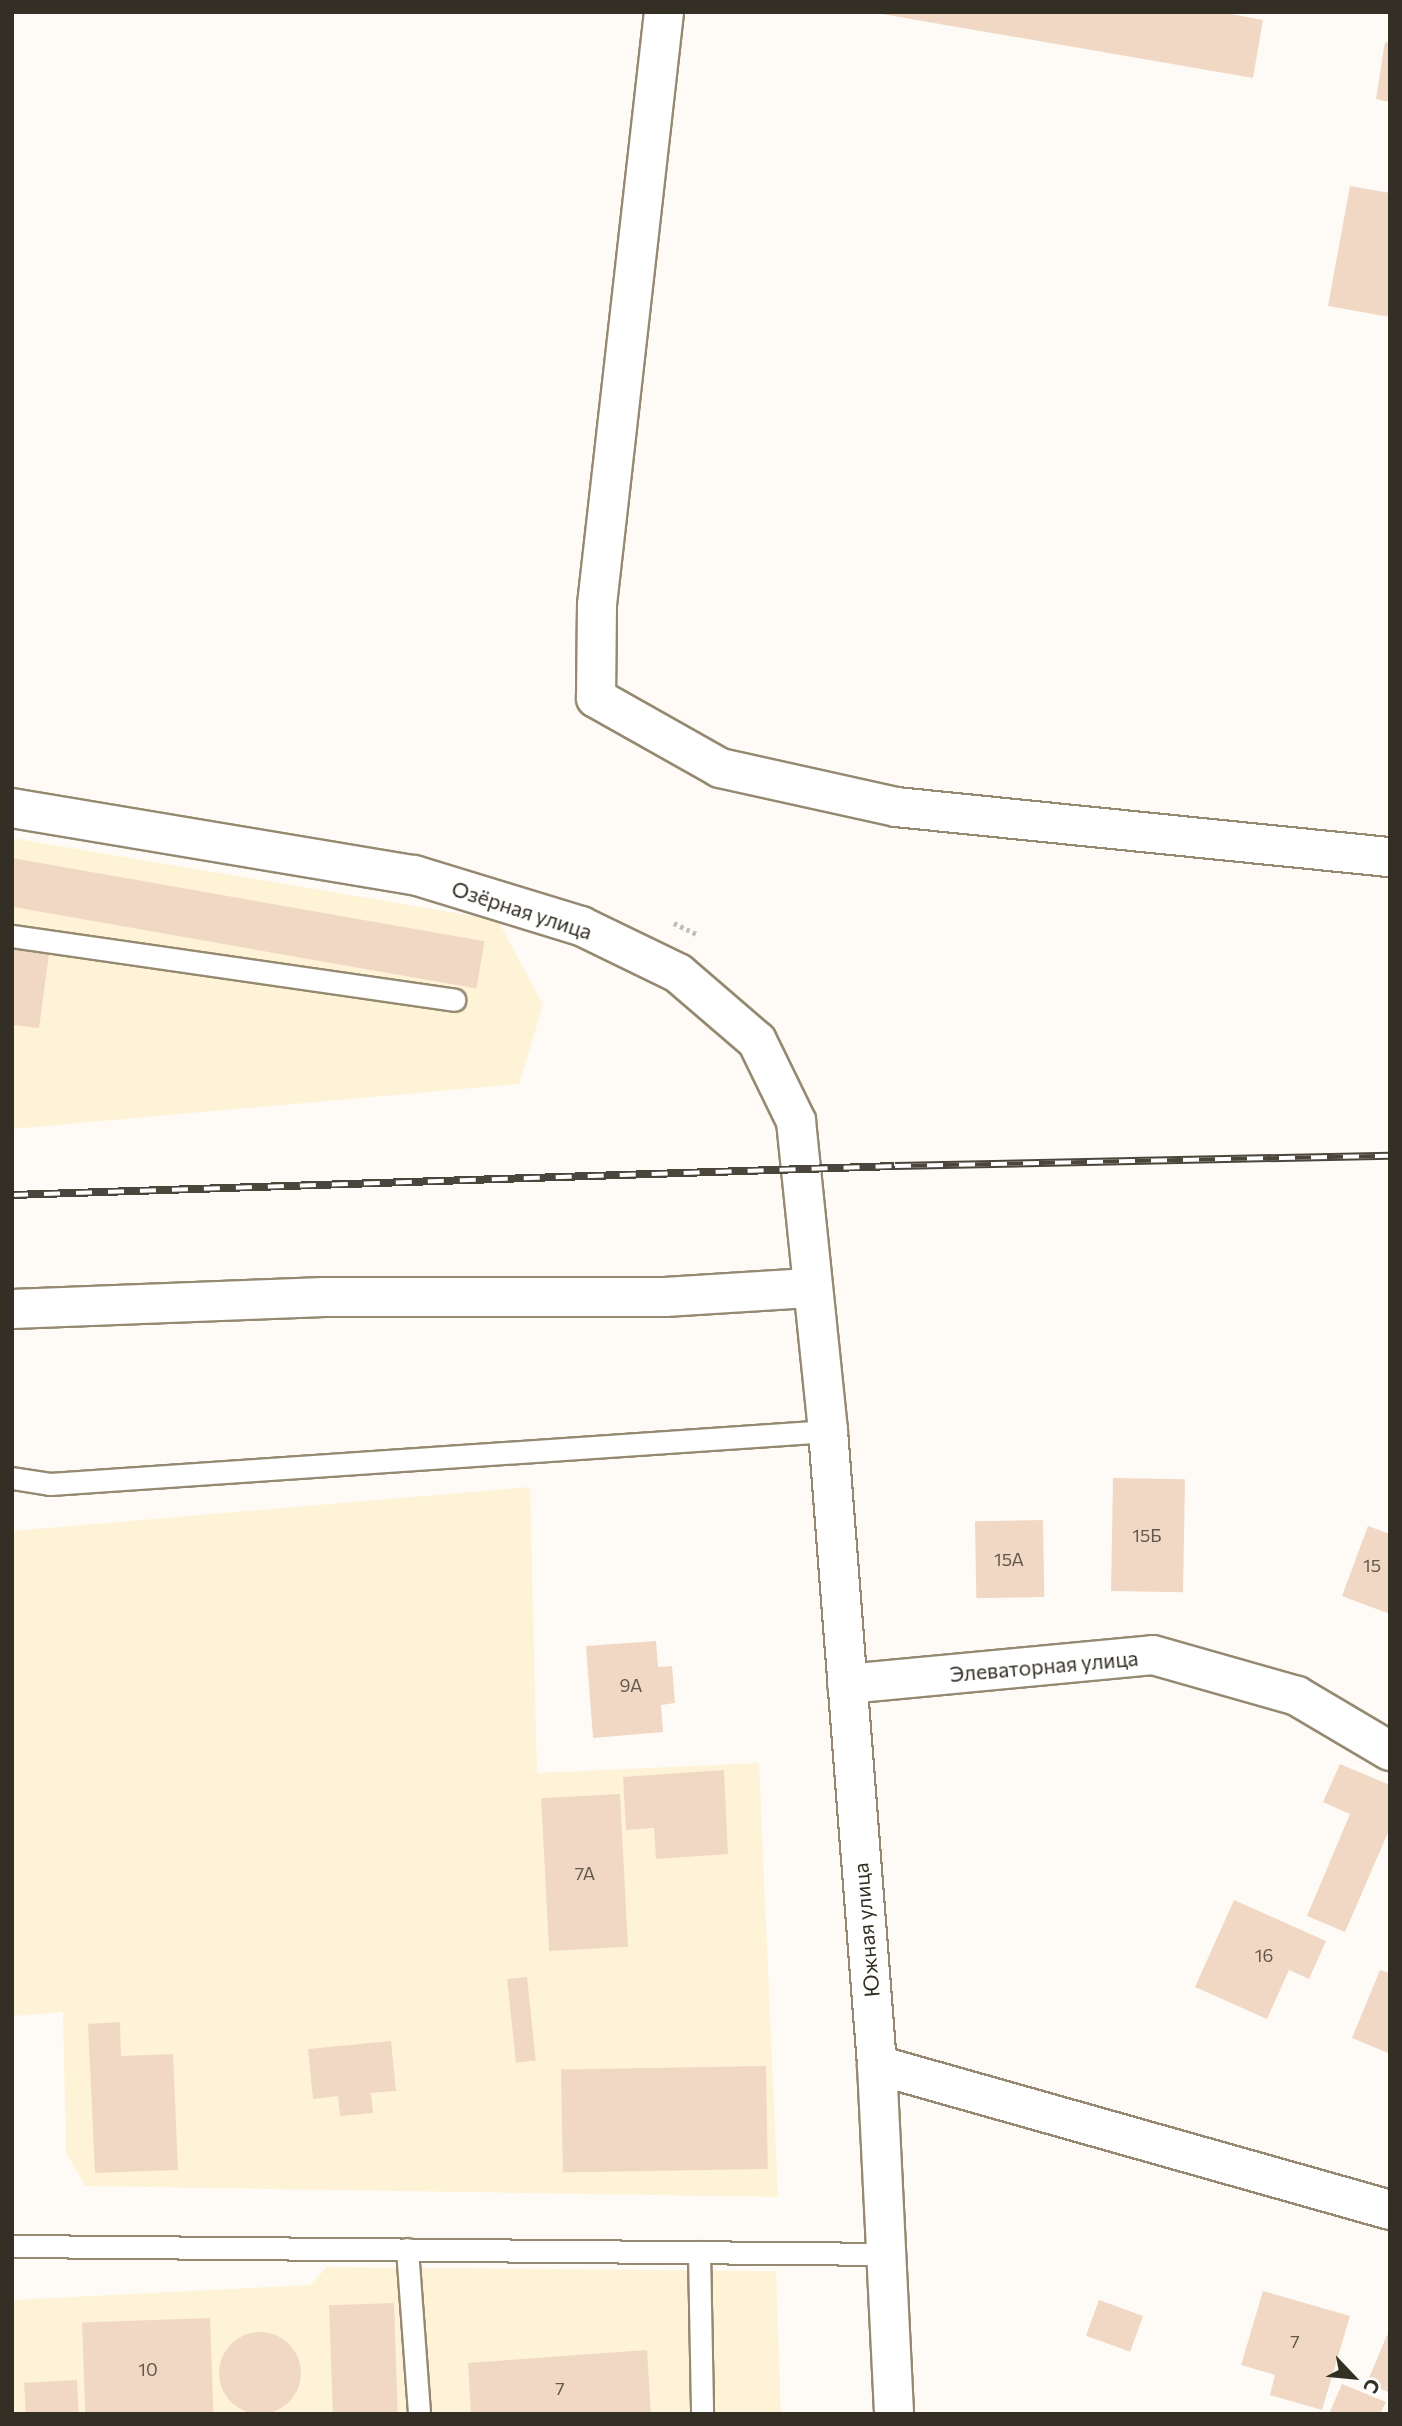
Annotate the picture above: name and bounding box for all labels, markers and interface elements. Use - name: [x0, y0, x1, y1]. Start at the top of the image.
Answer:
- street label: Озёрная улица: [449, 875, 595, 945]
- house number: 15Б: [1132, 1524, 1162, 1546]
- house number: 15А: [994, 1548, 1024, 1570]
- house number: 15: [1363, 1554, 1381, 1576]
- street label: Элеваторная улица: [949, 1645, 1139, 1687]
- house number: 9А: [620, 1674, 642, 1696]
- house number: 7А: [575, 1862, 595, 1884]
- street label: Южная улица: [848, 1862, 884, 1998]
- house number: 16: [1255, 1944, 1273, 1966]
- house number: 7: [1290, 2330, 1300, 2352]
- north arrow: [1318, 2342, 1388, 2412]
- house number: 10: [138, 2358, 158, 2380]
- text: С: [1359, 2376, 1386, 2397]
- house number: 7: [555, 2377, 565, 2399]

